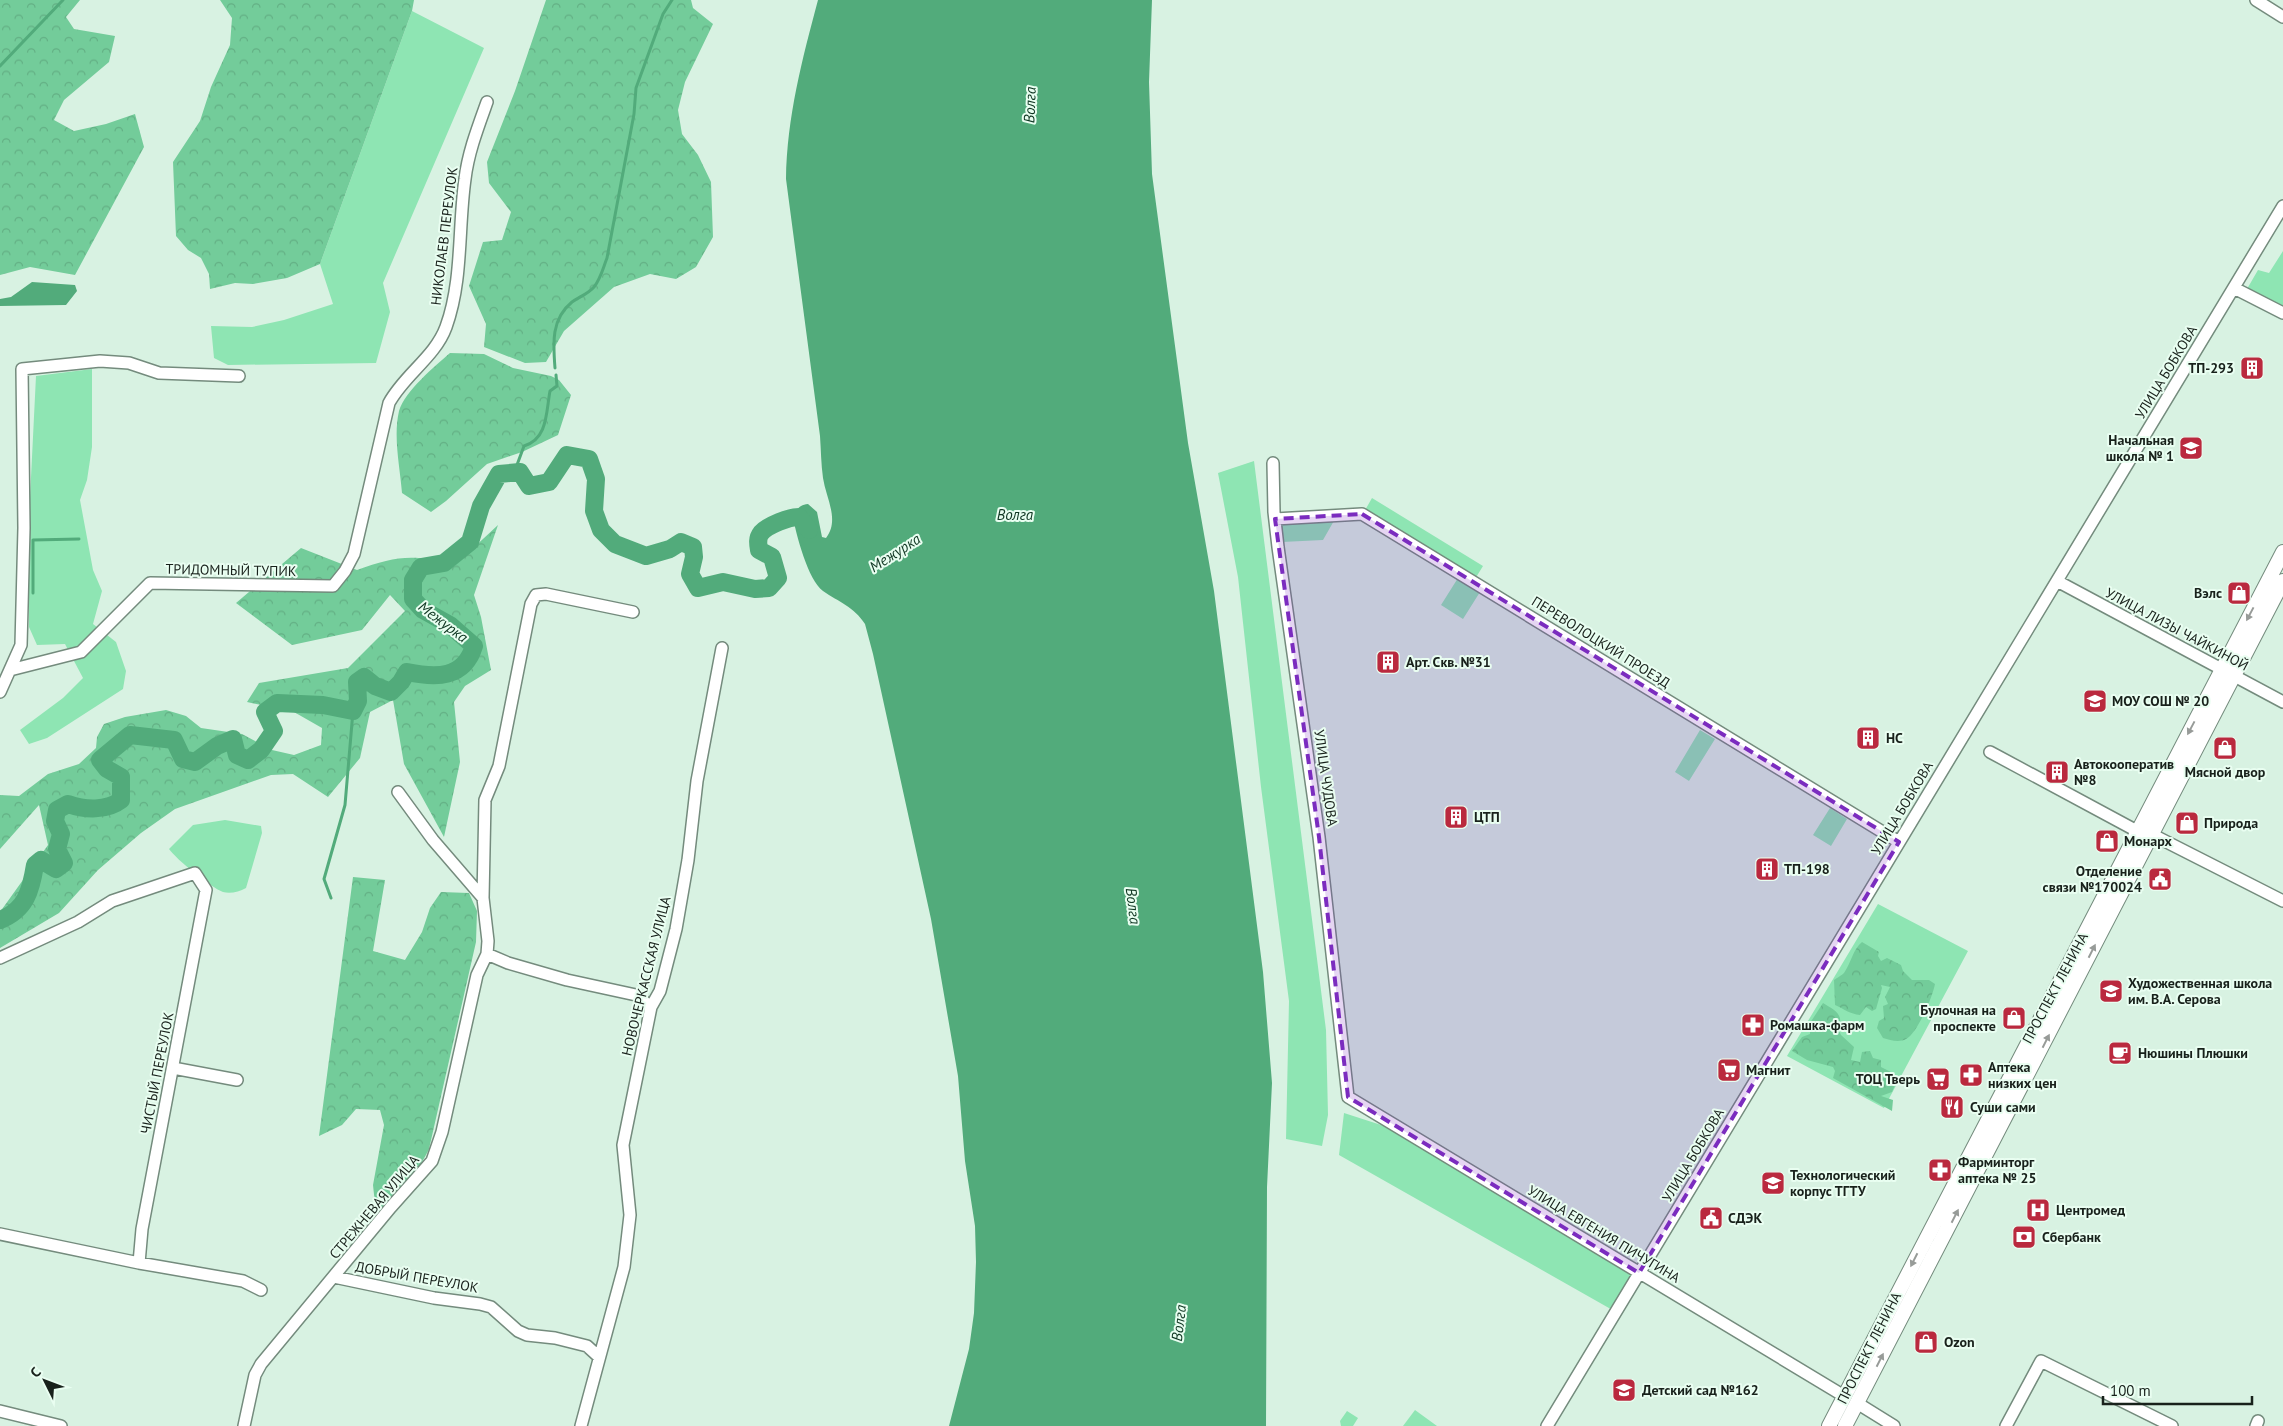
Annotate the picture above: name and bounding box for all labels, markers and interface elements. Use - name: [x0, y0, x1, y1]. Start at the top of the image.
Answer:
- water label: Волга: [1019, 86, 1040, 123]
- street label: НИКОЛАЕВ ПЕРЕУЛОК: [427, 165, 461, 306]
- street label: УЛИЦА БОБКОВА: [2131, 321, 2201, 422]
- building icon: ТП-293: [2239, 355, 2265, 381]
- place label: ТП-293: [2188, 359, 2234, 377]
- place label: Начальная школа № 1: [2106, 431, 2174, 465]
- school or university icon: Начальная школа № 1: [2178, 435, 2204, 461]
- water label: Волга: [997, 505, 1034, 524]
- water label: Межурка: [866, 529, 924, 576]
- street label: ТРИДОМНЫЙ ТУПИК: [165, 560, 297, 580]
- shop icon: Вэлс: [2226, 580, 2252, 606]
- street label: УЛИЦА ЛИЗЫ ЧАЙКИНОЙ: [2102, 584, 2252, 674]
- place label: Вэлс: [2194, 584, 2222, 602]
- street label: ПЕРЕВОЛОЦКИЙ ПРОЕЗД: [1528, 592, 1674, 692]
- water label: Межурка: [415, 597, 472, 647]
- one-way arrow: [2246, 607, 2254, 622]
- building icon: Арт. Скв. №31: [1375, 649, 1401, 675]
- place label: Арт. Скв. №31: [1406, 653, 1491, 671]
- school or university icon: МОУ СОШ № 20: [2082, 688, 2108, 714]
- place label: МОУ СОШ № 20: [2112, 692, 2209, 710]
- one-way arrow: [2187, 721, 2195, 736]
- building icon: НС: [1855, 725, 1881, 751]
- street label: УЛИЦА ЧУДОВА: [1310, 729, 1342, 828]
- place label: НС: [1886, 729, 1903, 747]
- shop icon: Мясной двор: [2212, 735, 2238, 761]
- place label: Автокооператив №8: [2074, 755, 2174, 789]
- street label: УЛИЦА БОБКОВА: [1867, 757, 1937, 858]
- building icon: Автокооператив №8: [2044, 759, 2070, 785]
- place label: Мясной двор: [2185, 763, 2266, 781]
- building icon: ЦТП: [1443, 804, 1469, 830]
- place label: ЦТП: [1474, 808, 1500, 826]
- shop icon: Природа: [2174, 810, 2200, 836]
- place label: Природа: [2204, 814, 2258, 832]
- shop icon: Монарх: [2094, 828, 2120, 854]
- place label: Монарх: [2124, 832, 2173, 850]
- building icon: ТП-198: [1754, 856, 1780, 882]
- place label: ТП-198: [1784, 860, 1830, 878]
- place label: Отделение связи №170024: [2043, 862, 2142, 896]
- public building icon: Отделение связи №170024: [2147, 866, 2173, 892]
- water label: Волга: [1122, 887, 1145, 926]
- street label: НОВОЧЕРКАССКАЯ УЛИЦА: [617, 894, 675, 1058]
- street label: ПРОСПЕКТ ЛЕНИНА: [2018, 929, 2092, 1047]
- one-way arrow: [2088, 944, 2096, 958]
- place label: Художественная школа им. В.А. Серова: [2128, 974, 2272, 1008]
- school or university icon: Художественная школа им. В.А. Серова: [2098, 978, 2124, 1004]
- place label: Булочная на проспекте: [1920, 1001, 1996, 1035]
- shop icon: Булочная на проспекте: [2001, 1005, 2027, 1031]
- street label: ЧИСТЫЙ ПЕРЕУЛОК: [136, 1010, 178, 1136]
- pharmacy icon: Ромашка-фарм: [1740, 1012, 1766, 1038]
- place label: Ромашка-фарм: [1770, 1016, 1864, 1034]
- one-way arrow: [2042, 1034, 2050, 1048]
- cafe icon: Нюшины Плюшки: [2107, 1040, 2133, 1066]
- place label: Нюшины Плюшки: [2138, 1044, 2248, 1062]
- supermarket icon: Магнит: [1716, 1057, 1742, 1083]
- place label: Аптека низких цен: [1988, 1058, 2057, 1092]
- place label: Магнит: [1746, 1061, 1791, 1079]
- pharmacy icon: Аптека низких цен: [1958, 1062, 1984, 1088]
- supermarket icon: ТОЦ Тверь: [1925, 1066, 1951, 1092]
- place label: ТОЦ Тверь: [1856, 1070, 1920, 1088]
- restaurant icon: Суши сами: [1939, 1094, 1965, 1120]
- place label: Суши сами: [1970, 1098, 2036, 1116]
- street label: УЛИЦА БОБКОВА: [1658, 1104, 1728, 1205]
- street label: СТРЕЖНЕВАЯ УЛИЦА: [325, 1151, 423, 1263]
- place label: Фарминторг аптека № 25: [1958, 1153, 2036, 1187]
- pharmacy icon: Фарминторг аптека № 25: [1927, 1157, 1953, 1183]
- place label: Технологический корпус ТГТУ: [1790, 1166, 1895, 1200]
- school or university icon: Технологический корпус ТГТУ: [1760, 1170, 1786, 1196]
- street label: УЛИЦА ЕВГЕНИЯ ПИЧУГИНА: [1524, 1181, 1684, 1287]
- hospital icon: Центромед: [2025, 1197, 2051, 1223]
- place label: Центромед: [2056, 1201, 2125, 1219]
- public building icon: СДЭК: [1698, 1205, 1724, 1231]
- place label: СДЭК: [1728, 1209, 1762, 1227]
- one-way arrow: [1951, 1209, 1959, 1223]
- bank icon: Сбербанк: [2011, 1224, 2037, 1250]
- place label: Сбербанк: [2042, 1228, 2101, 1246]
- one-way arrow: [1910, 1252, 1918, 1267]
- street label: ДОБРЫЙ ПЕРЕУЛОК: [354, 1257, 480, 1297]
- street label: ПРОСПЕКТ ЛЕНИНА: [1833, 1288, 1905, 1407]
- water label: Волга: [1167, 1303, 1190, 1342]
- shop icon: Ozon: [1913, 1329, 1939, 1355]
- place label: Ozon: [1944, 1333, 1975, 1351]
- one-way arrow: [1876, 1353, 1884, 1367]
- north arrow: [20, 1356, 70, 1406]
- text: С: [26, 1363, 45, 1381]
- scale bar: [2103, 1374, 2252, 1406]
- school or university icon: Детский сад №162: [1611, 1377, 1637, 1403]
- place label: Детский сад №162: [1642, 1381, 1759, 1399]
- text: 100 m: [2110, 1381, 2151, 1400]

